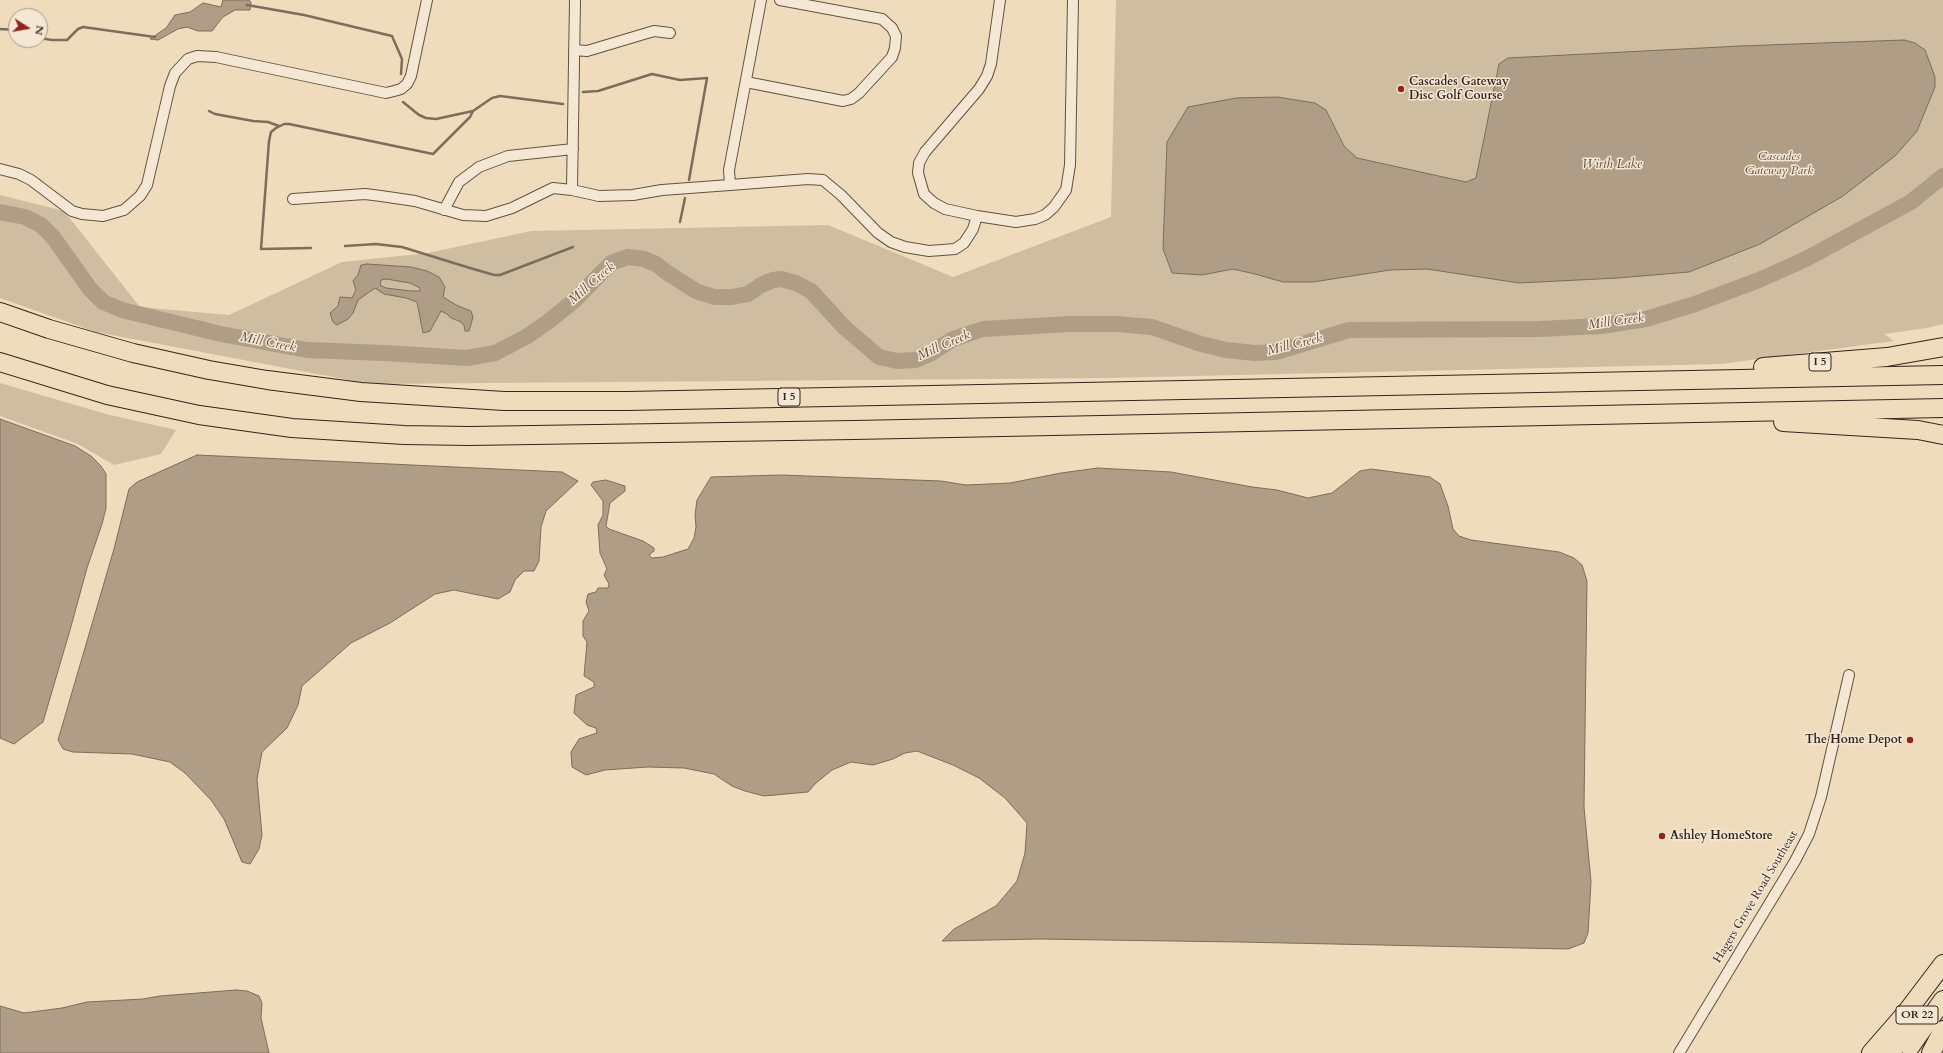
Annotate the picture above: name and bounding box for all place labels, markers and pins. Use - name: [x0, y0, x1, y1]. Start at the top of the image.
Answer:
- place label: Cascades Gateway Disc Golf Course: [1409, 75, 1509, 103]
- marker: Cascades Gateway Disc Golf Course: [1396, 84, 1406, 94]
- place label: The Home Depot: [1805, 733, 1902, 747]
- marker: The Home Depot: [1905, 735, 1915, 745]
- place label: Ashley HomeStore: [1670, 829, 1773, 843]
- marker: Ashley HomeStore: [1657, 831, 1667, 841]

